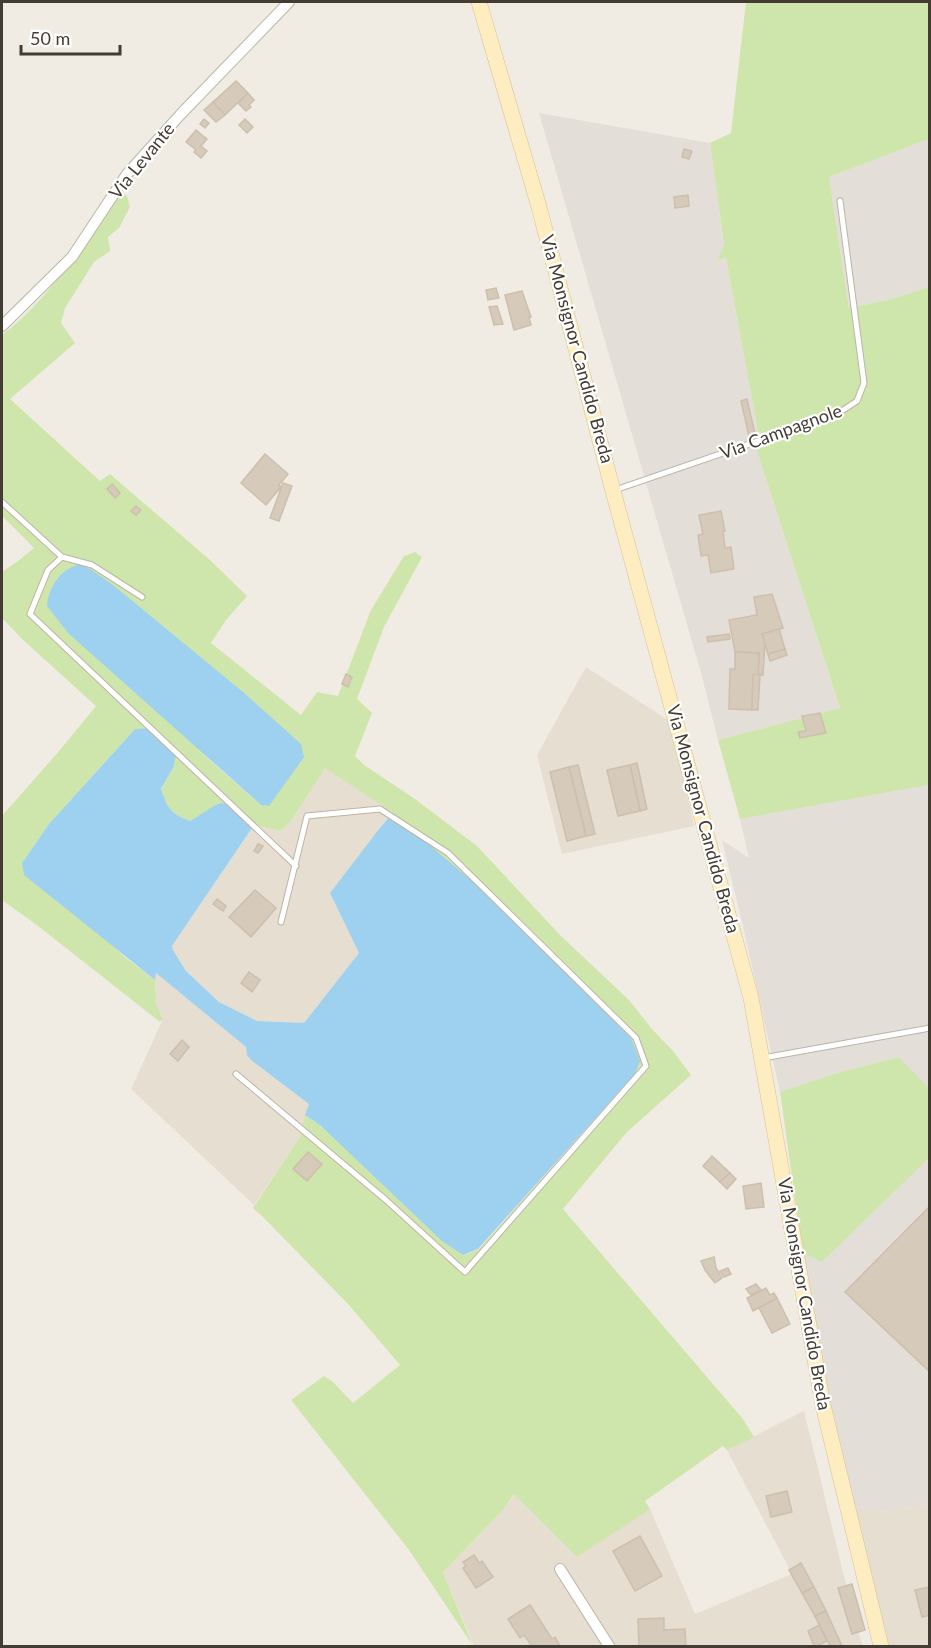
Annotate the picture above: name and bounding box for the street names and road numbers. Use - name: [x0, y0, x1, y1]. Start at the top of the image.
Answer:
- street label: Via Levante: [104, 118, 179, 203]
- street label: Via Monsignor Candido Breda: [537, 232, 619, 465]
- street label: Via Campagnole: [717, 399, 845, 463]
- street label: Via Monsignor Candido Breda: [663, 702, 745, 935]
- street label: Via Monsignor Candido Breda: [774, 1176, 836, 1412]

